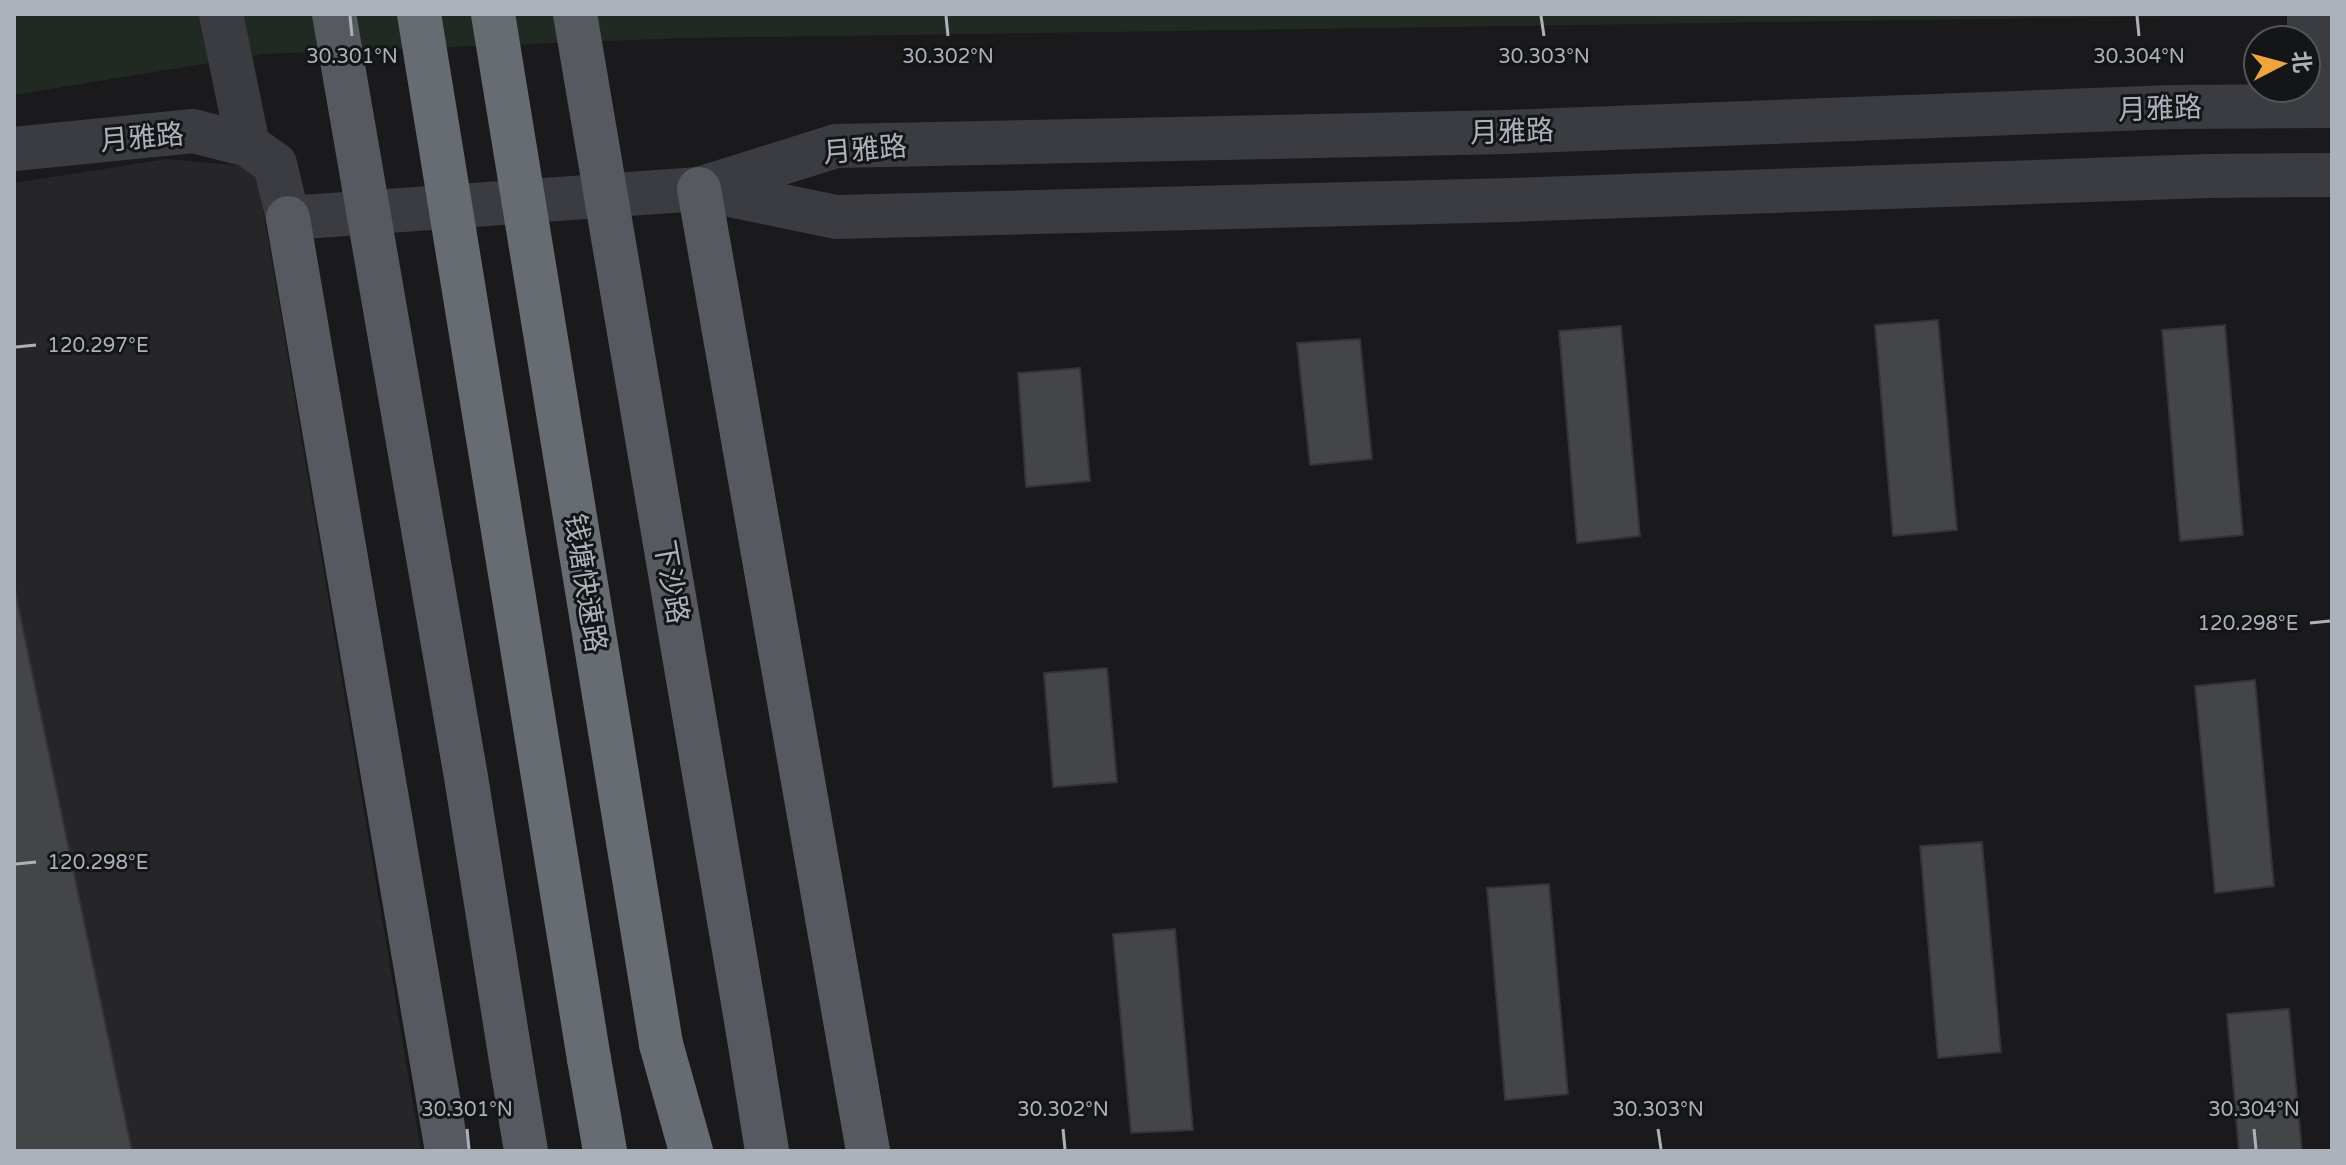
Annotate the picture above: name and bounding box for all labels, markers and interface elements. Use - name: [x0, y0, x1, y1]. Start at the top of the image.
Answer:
- north arrow: [2242, 24, 2322, 104]
- text: 30.301°N: [306, 45, 398, 69]
- text: 30.302°N: [902, 45, 994, 69]
- text: 30.303°N: [1498, 45, 1590, 69]
- text: 30.304°N: [2093, 45, 2185, 69]
- text: 北: [2287, 50, 2315, 74]
- street label: 月雅路: [2117, 91, 2203, 127]
- street label: 月雅路: [1469, 114, 1555, 150]
- street label: 月雅路: [99, 117, 185, 159]
- street label: 月雅路: [822, 129, 908, 171]
- text: 120.297°E: [47, 334, 149, 358]
- street label: 钱塘快速路: [557, 511, 613, 655]
- street label: 下沙路: [647, 538, 695, 626]
- text: 120.298°E: [2198, 612, 2298, 636]
- text: 120.298°E: [48, 851, 148, 875]
- text: 30.301°N: [421, 1098, 513, 1122]
- text: 30.302°N: [1017, 1098, 1109, 1122]
- text: 30.303°N: [1612, 1098, 1704, 1122]
- text: 30.304°N: [2208, 1098, 2300, 1122]

